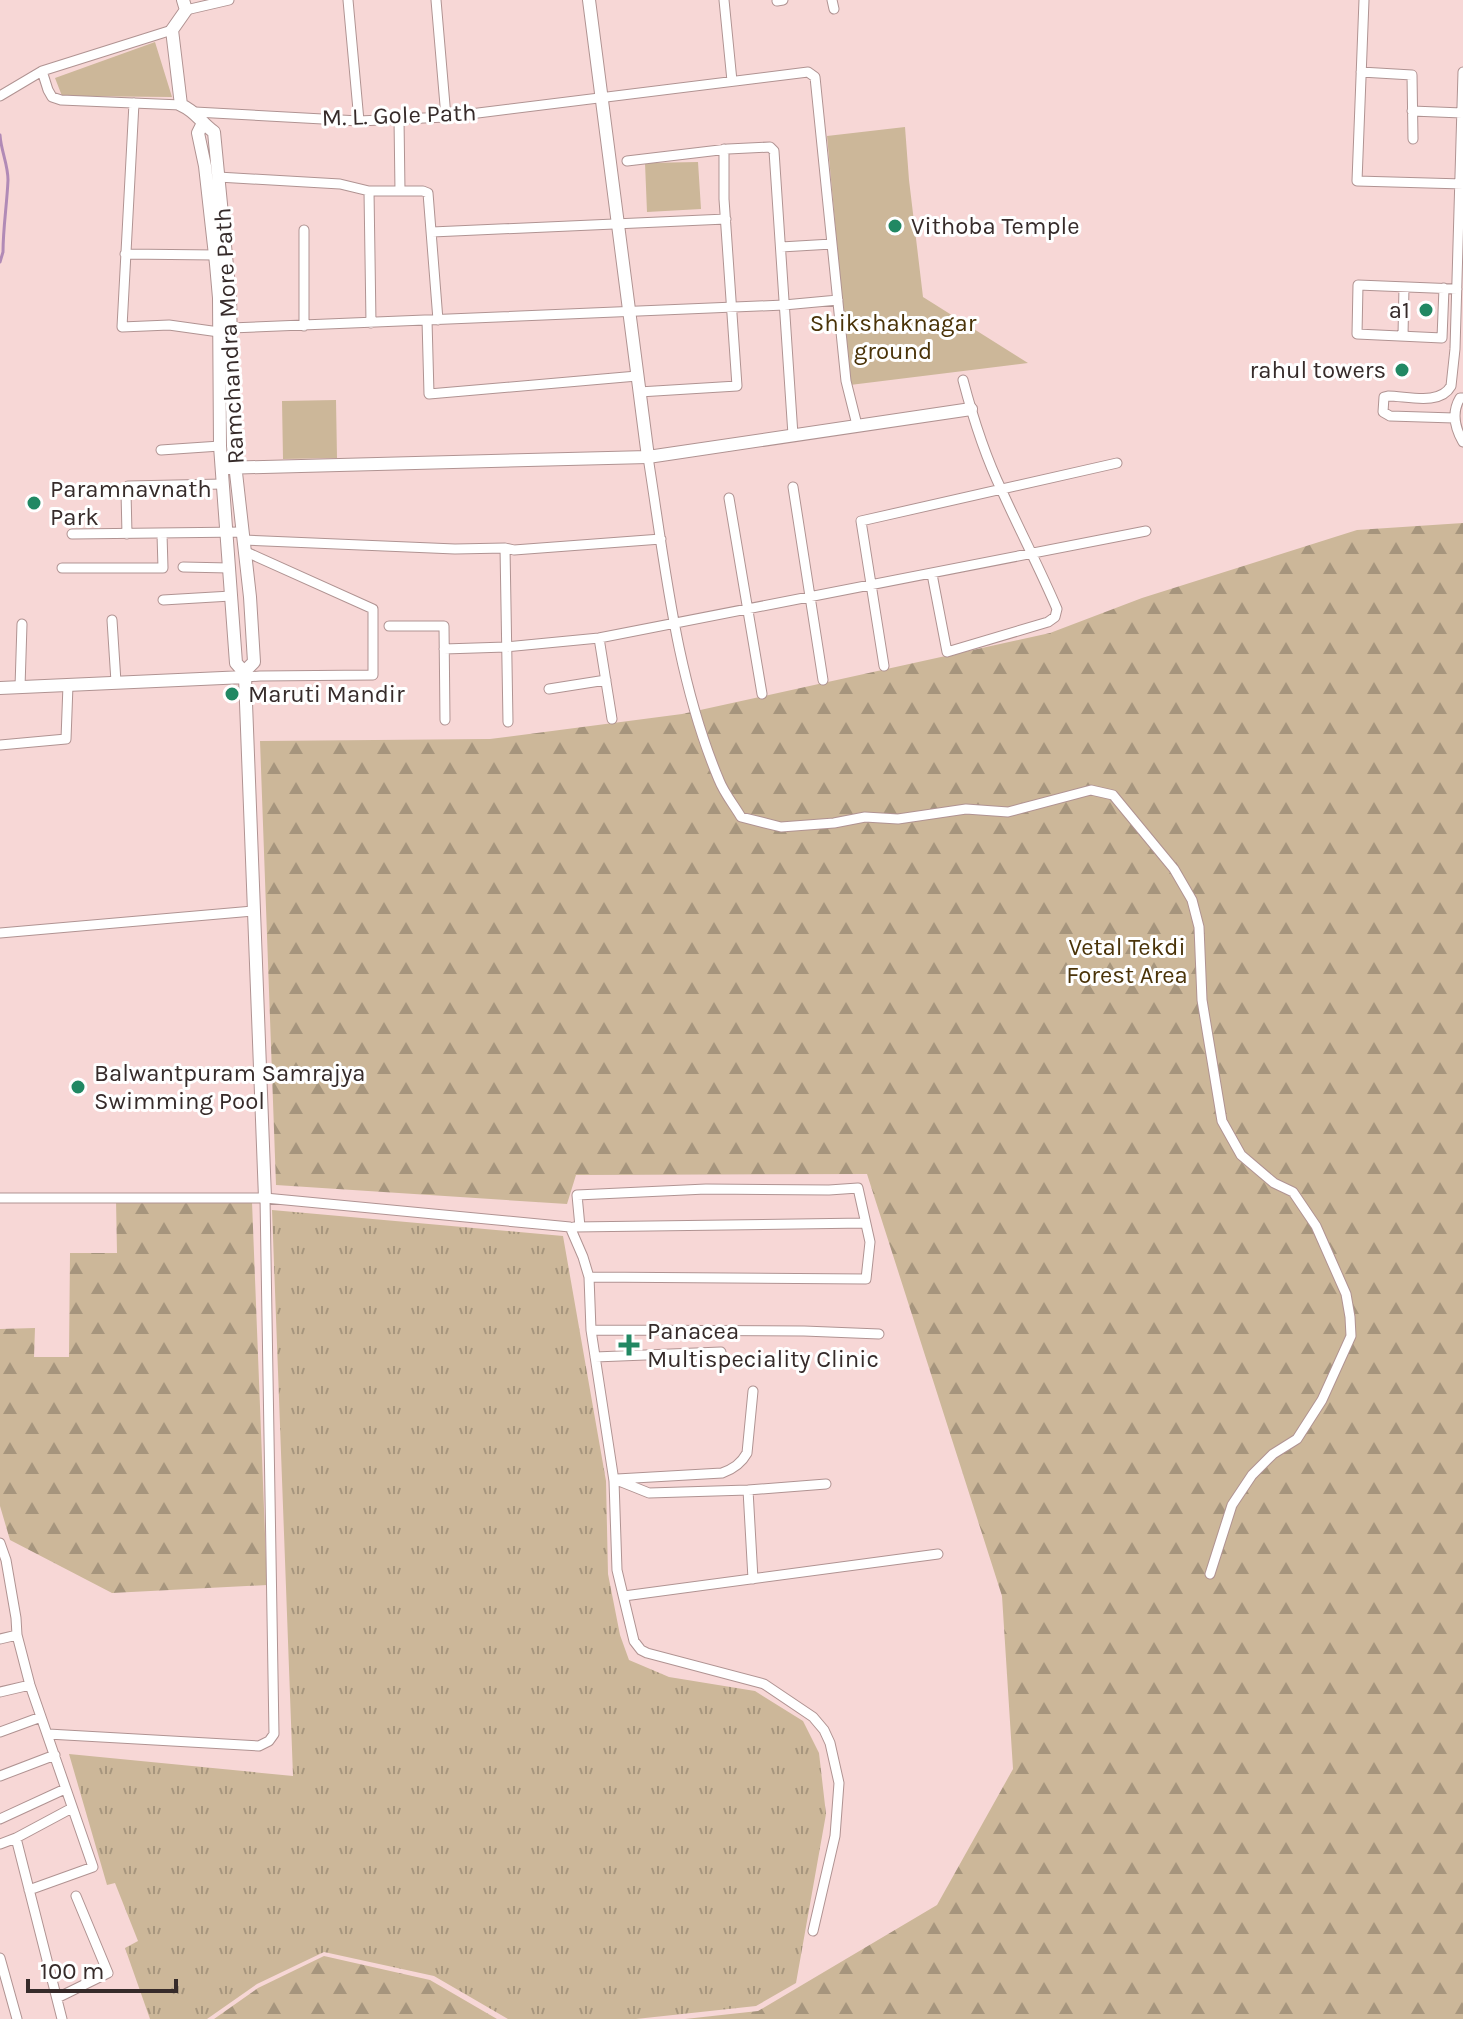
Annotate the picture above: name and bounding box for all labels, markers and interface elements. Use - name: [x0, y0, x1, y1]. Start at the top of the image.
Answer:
- street label: M. L. Gole Path: [321, 98, 477, 132]
- street label: Ramchandra More Path: [208, 207, 250, 465]
- place label: Vithoba Temple: [911, 212, 1079, 240]
- marker: Vithoba Temple: [886, 217, 904, 235]
- place label: a1: [1389, 296, 1410, 324]
- marker: a1: [1417, 301, 1435, 319]
- park label: Shikshaknagar ground: [810, 309, 977, 365]
- place label: rahul towers: [1250, 356, 1386, 384]
- marker: rahul towers: [1393, 361, 1411, 379]
- place label: Paramnavnath Park: [50, 475, 212, 531]
- marker: Paramnavnath Park: [25, 494, 43, 512]
- place label: Maruti Mandir: [248, 680, 405, 708]
- marker: Maruti Mandir: [223, 685, 241, 703]
- park label: Vetal Tekdi Forest Area: [1066, 933, 1188, 989]
- place label: Balwantpuram Samrajya Swimming Pool: [94, 1059, 366, 1115]
- marker: Balwantpuram Samrajya Swimming Pool: [69, 1078, 87, 1096]
- place label: Panacea Multispeciality Clinic: [647, 1317, 879, 1373]
- marker: Panacea Multispeciality Clinic: [618, 1334, 640, 1356]
- scale bar: [28, 1943, 176, 1993]
- text: 100 m: [40, 1957, 105, 1985]

